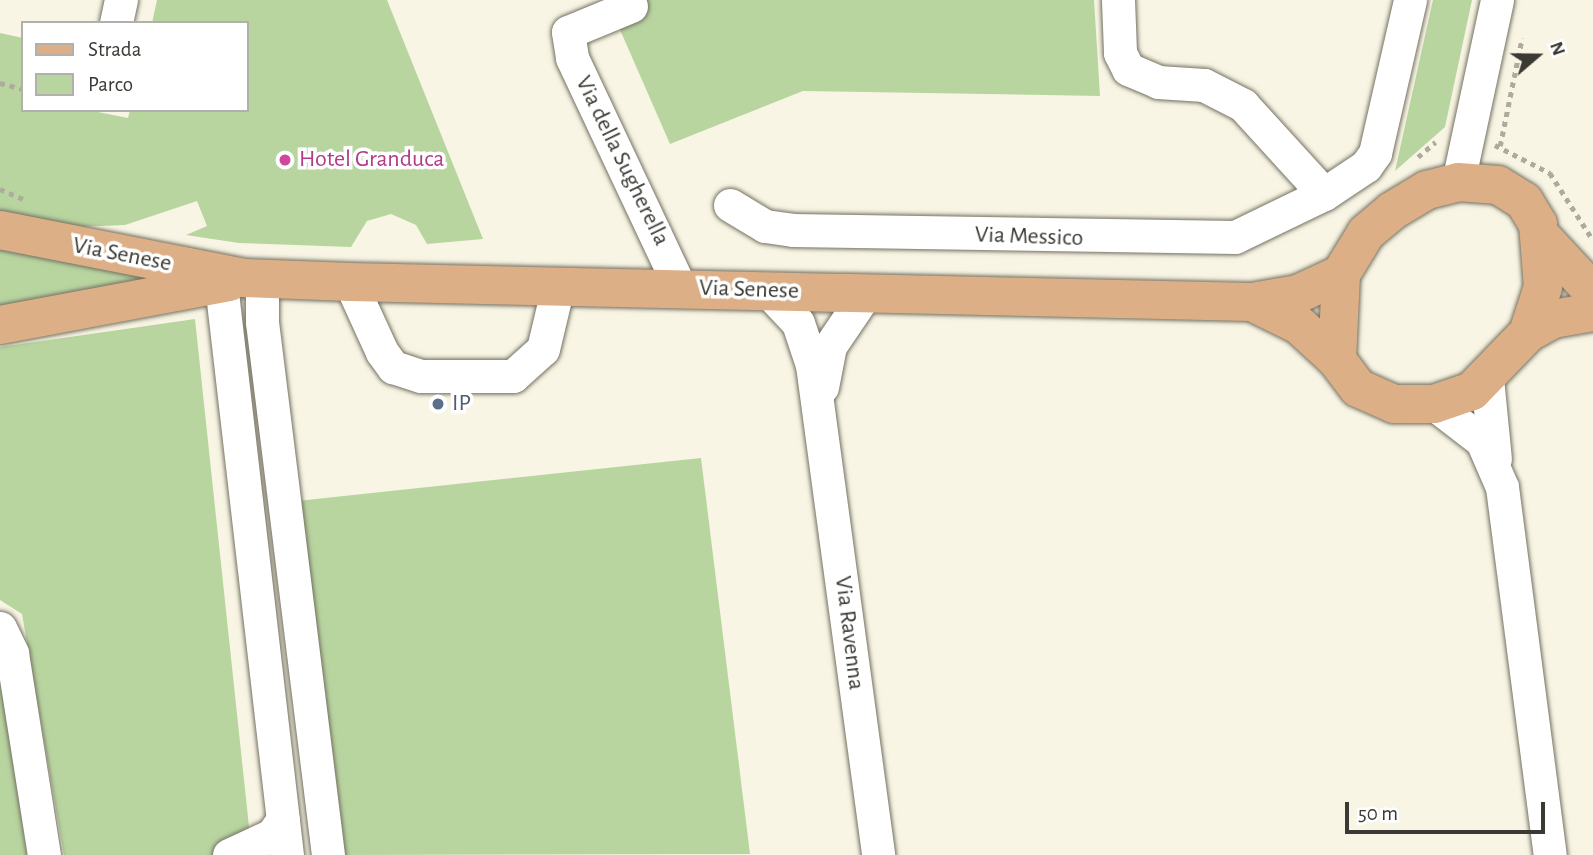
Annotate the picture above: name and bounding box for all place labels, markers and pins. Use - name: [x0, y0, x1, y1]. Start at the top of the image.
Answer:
- place label: Hotel Granduca: [299, 146, 444, 174]
- marker: Hotel Granduca: [277, 152, 293, 168]
- place label: IP: [452, 390, 471, 418]
- marker: IP: [430, 396, 446, 412]

